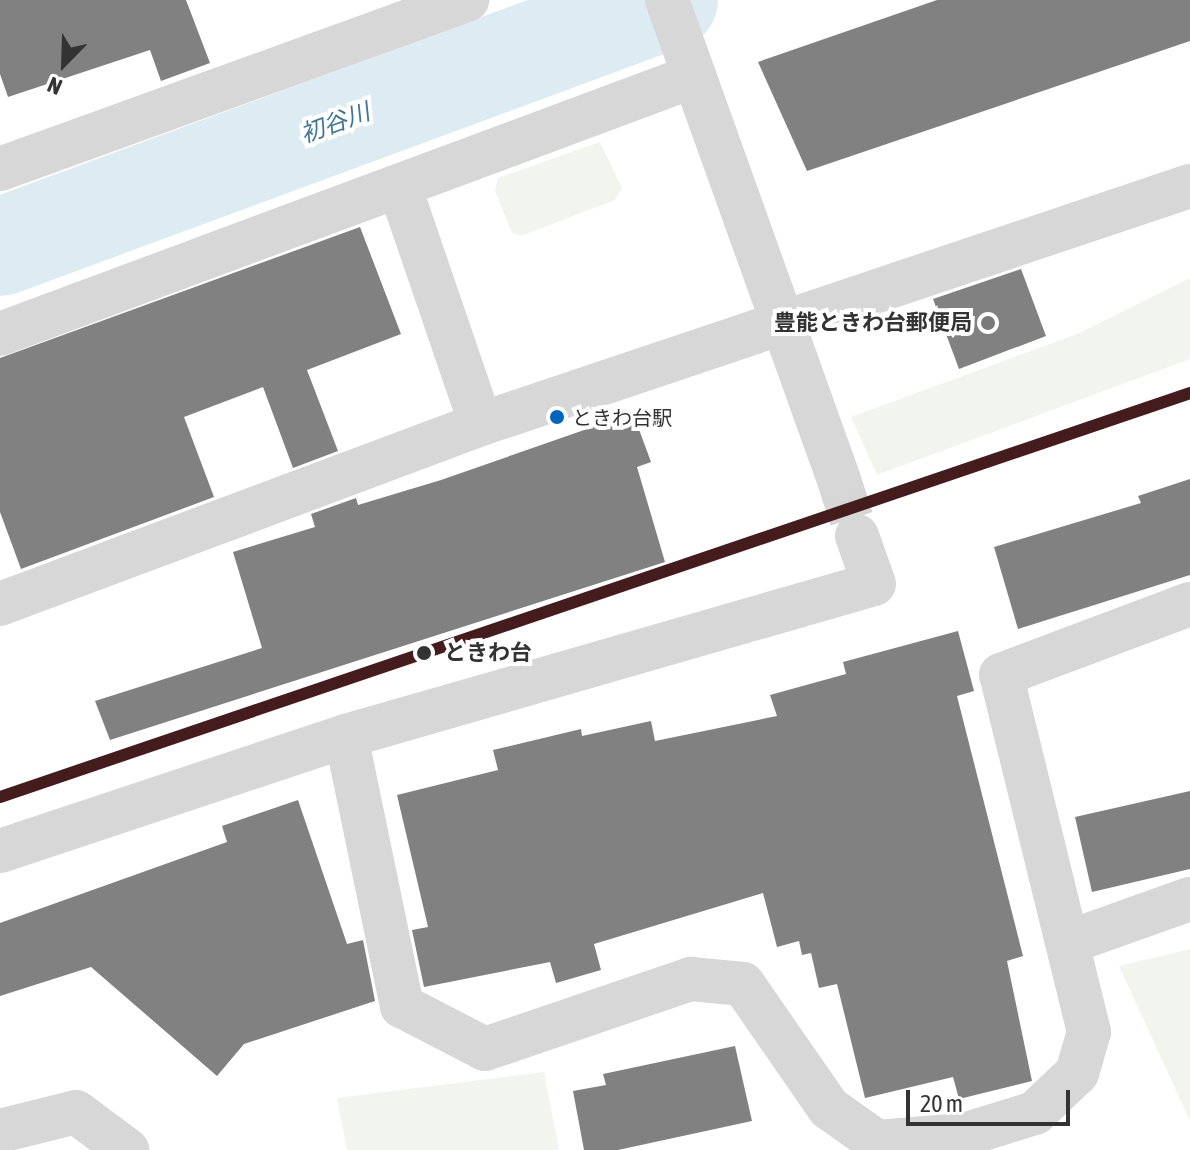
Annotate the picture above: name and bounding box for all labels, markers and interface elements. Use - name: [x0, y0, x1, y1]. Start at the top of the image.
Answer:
- north arrow: [24, 24, 104, 104]
- text: N: [44, 72, 66, 101]
- water label: 初谷川: [296, 97, 374, 149]
- place label: 豊能ときわ台郵便局: [774, 310, 972, 336]
- marker: 豊能ときわ台郵便局: [979, 314, 997, 332]
- place label: ときわ台駅: [572, 405, 672, 429]
- marker: ときわ台駅: [549, 409, 565, 425]
- marker: ときわ台: [411, 640, 437, 666]
- place label: ときわ台: [444, 640, 532, 666]
- scale bar: [910, 1074, 1074, 1124]
- text: 20 m: [920, 1090, 963, 1117]

